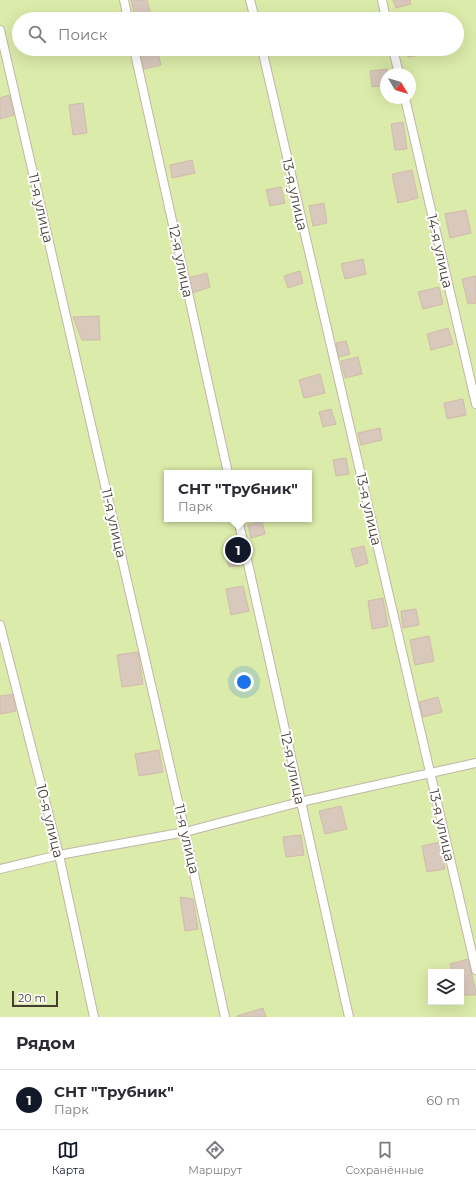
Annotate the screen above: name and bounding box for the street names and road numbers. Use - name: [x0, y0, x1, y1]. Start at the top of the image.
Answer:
- street label: 13-я улица: [278, 156, 312, 232]
- street label: 11-я улица: [24, 171, 58, 245]
- street label: 14-я улица: [423, 212, 457, 290]
- street label: 12-я улица: [165, 223, 197, 299]
- street label: 13-я улица: [352, 471, 386, 547]
- street label: 11-я улица: [97, 486, 131, 560]
- street label: 12-я улица: [277, 730, 309, 806]
- street label: 10-я улица: [32, 782, 68, 860]
- street label: 13-я улица: [425, 787, 459, 863]
- street label: 11-я улица: [170, 802, 204, 876]

